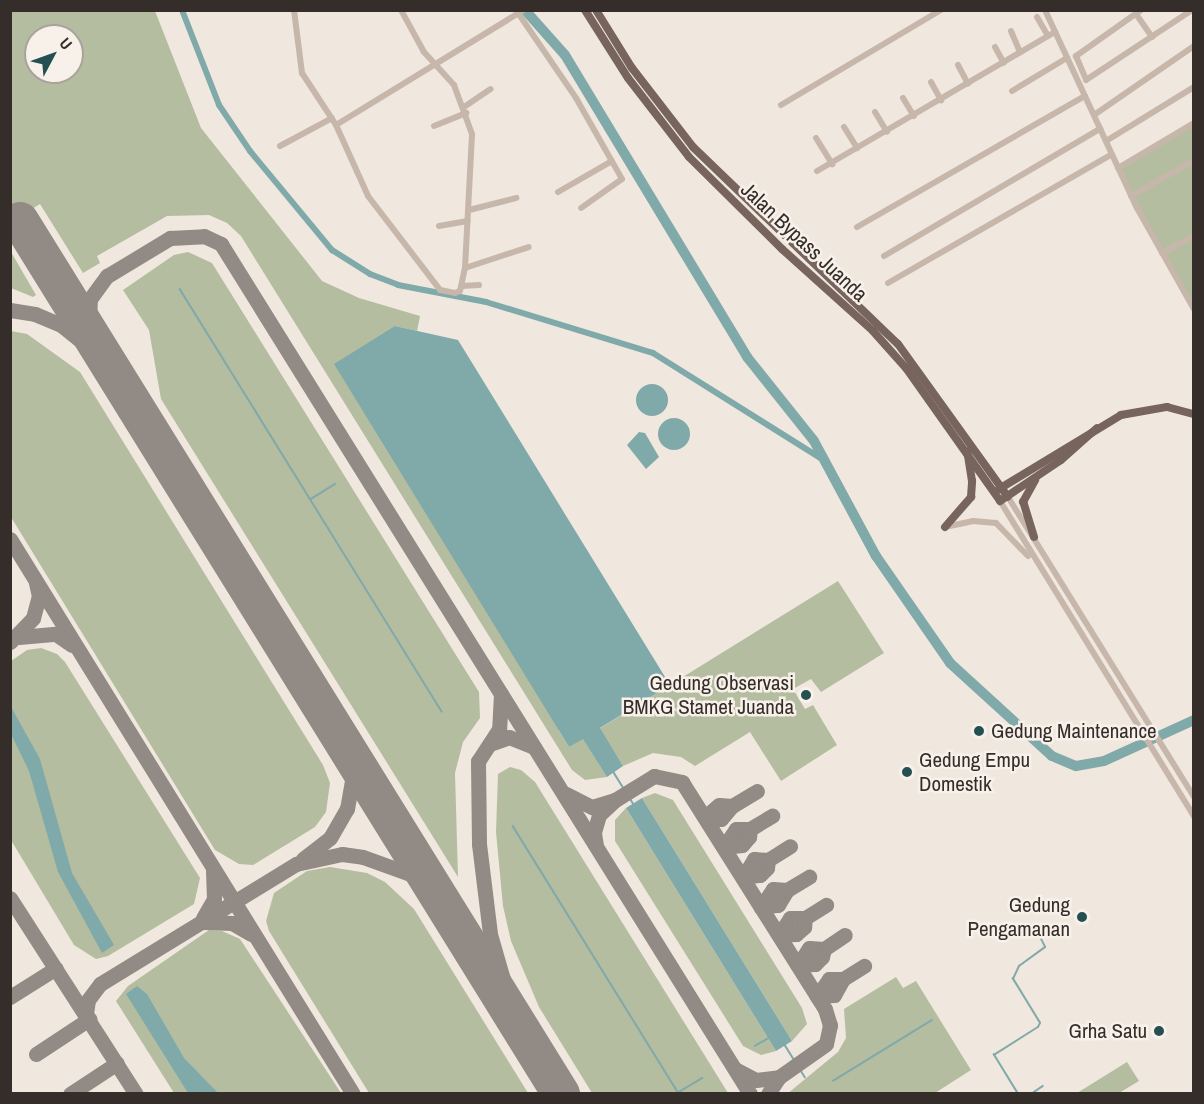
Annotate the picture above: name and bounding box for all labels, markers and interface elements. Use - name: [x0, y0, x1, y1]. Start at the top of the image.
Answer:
- north arrow: [24, 24, 84, 84]
- text: U: [55, 33, 77, 54]
- street label: Jalan Bypass Juanda: [736, 177, 872, 307]
- place label: Gedung Observasi BMKG Stamet Juanda: [623, 670, 794, 720]
- marker: Gedung Observasi BMKG Stamet Juanda: [799, 688, 813, 702]
- place label: Gedung Maintenance: [991, 718, 1157, 744]
- marker: Gedung Maintenance: [972, 724, 986, 738]
- place label: Gedung Empu Domestik: [919, 747, 1030, 797]
- marker: Gedung Empu Domestik: [900, 765, 914, 779]
- place label: Gedung Pengamanan: [968, 892, 1070, 942]
- marker: Gedung Pengamanan: [1075, 910, 1089, 924]
- place label: Grha Satu: [1069, 1018, 1147, 1044]
- marker: Grha Satu: [1152, 1024, 1166, 1038]

